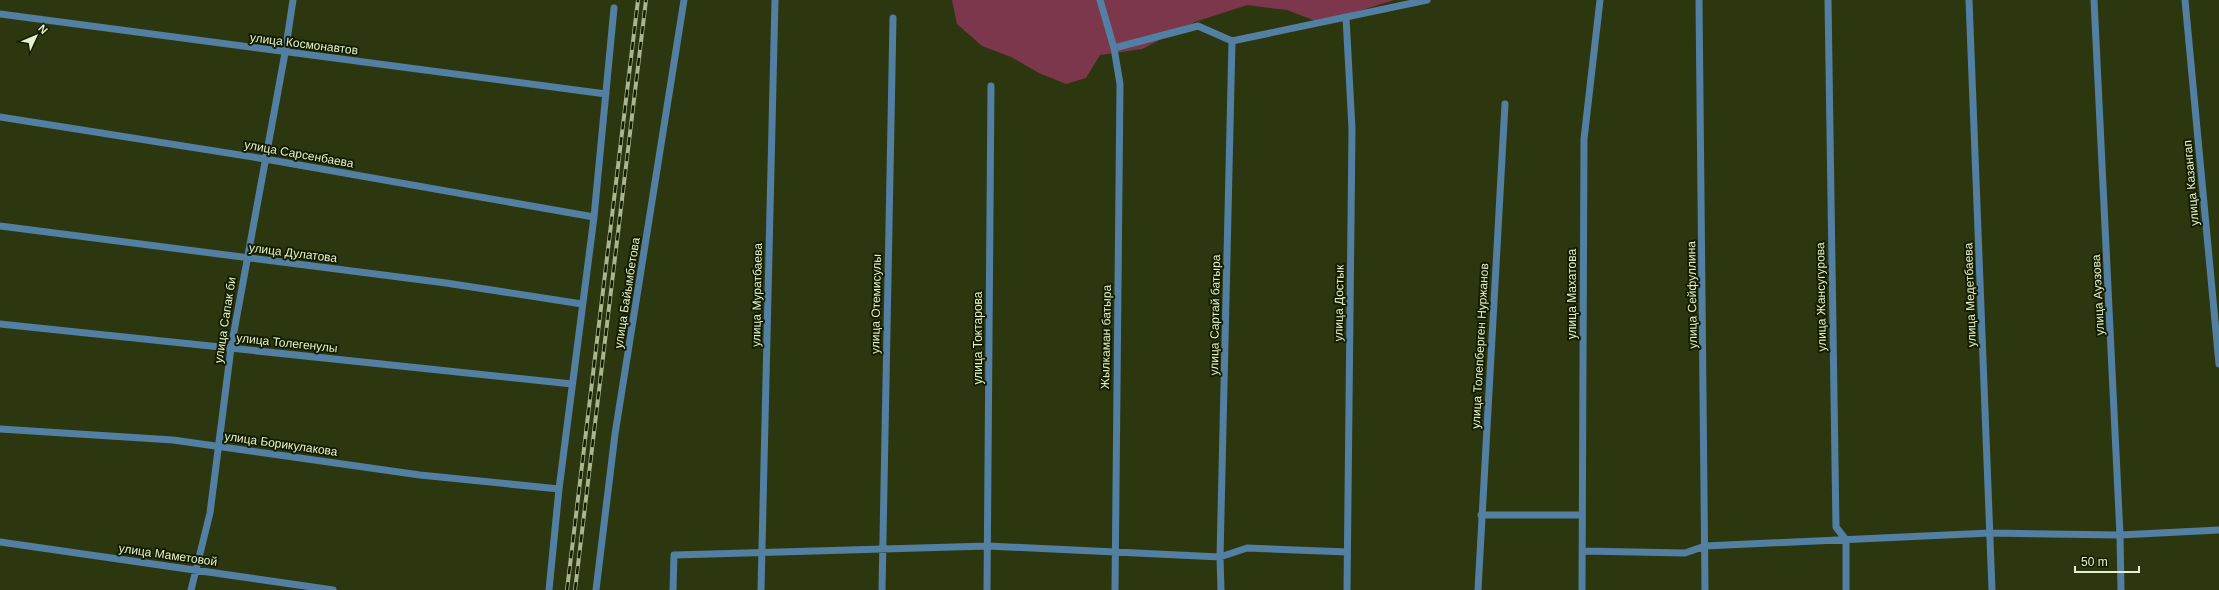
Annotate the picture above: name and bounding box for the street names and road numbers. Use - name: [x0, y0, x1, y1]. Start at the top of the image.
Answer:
- street label: улица Космонавтов: [249, 30, 359, 58]
- street label: улица Сарсенбаева: [243, 138, 355, 171]
- street label: улица Казангап: [2180, 140, 2202, 226]
- street label: улица Байымбетова: [611, 236, 643, 350]
- street label: улица Дулатова: [248, 241, 338, 265]
- street label: улица Сейфуллина: [1684, 241, 1700, 349]
- street label: улица Жансугурова: [1813, 242, 1829, 352]
- street label: улица Медетбаева: [1961, 242, 1979, 347]
- street label: улица Муратбаева: [749, 243, 765, 347]
- street label: улица Махатова: [1565, 249, 1579, 339]
- street label: улица Отемисулы: [868, 254, 884, 354]
- street label: улица Сартай батыра: [1207, 254, 1223, 375]
- street label: улица Ауэзова: [2089, 254, 2107, 336]
- street label: улица Толепберген Нуржанов: [1469, 263, 1491, 429]
- street label: улица Достык: [1331, 264, 1347, 341]
- street label: улица Сапак би: [211, 276, 239, 364]
- street label: Жылкаман батыра: [1098, 284, 1114, 389]
- street label: улица Токтарова: [971, 291, 985, 385]
- street label: улица Толегенулы: [236, 331, 338, 355]
- street label: улица Борикулакова: [224, 429, 339, 459]
- street label: улица Маметовой: [118, 541, 218, 569]

